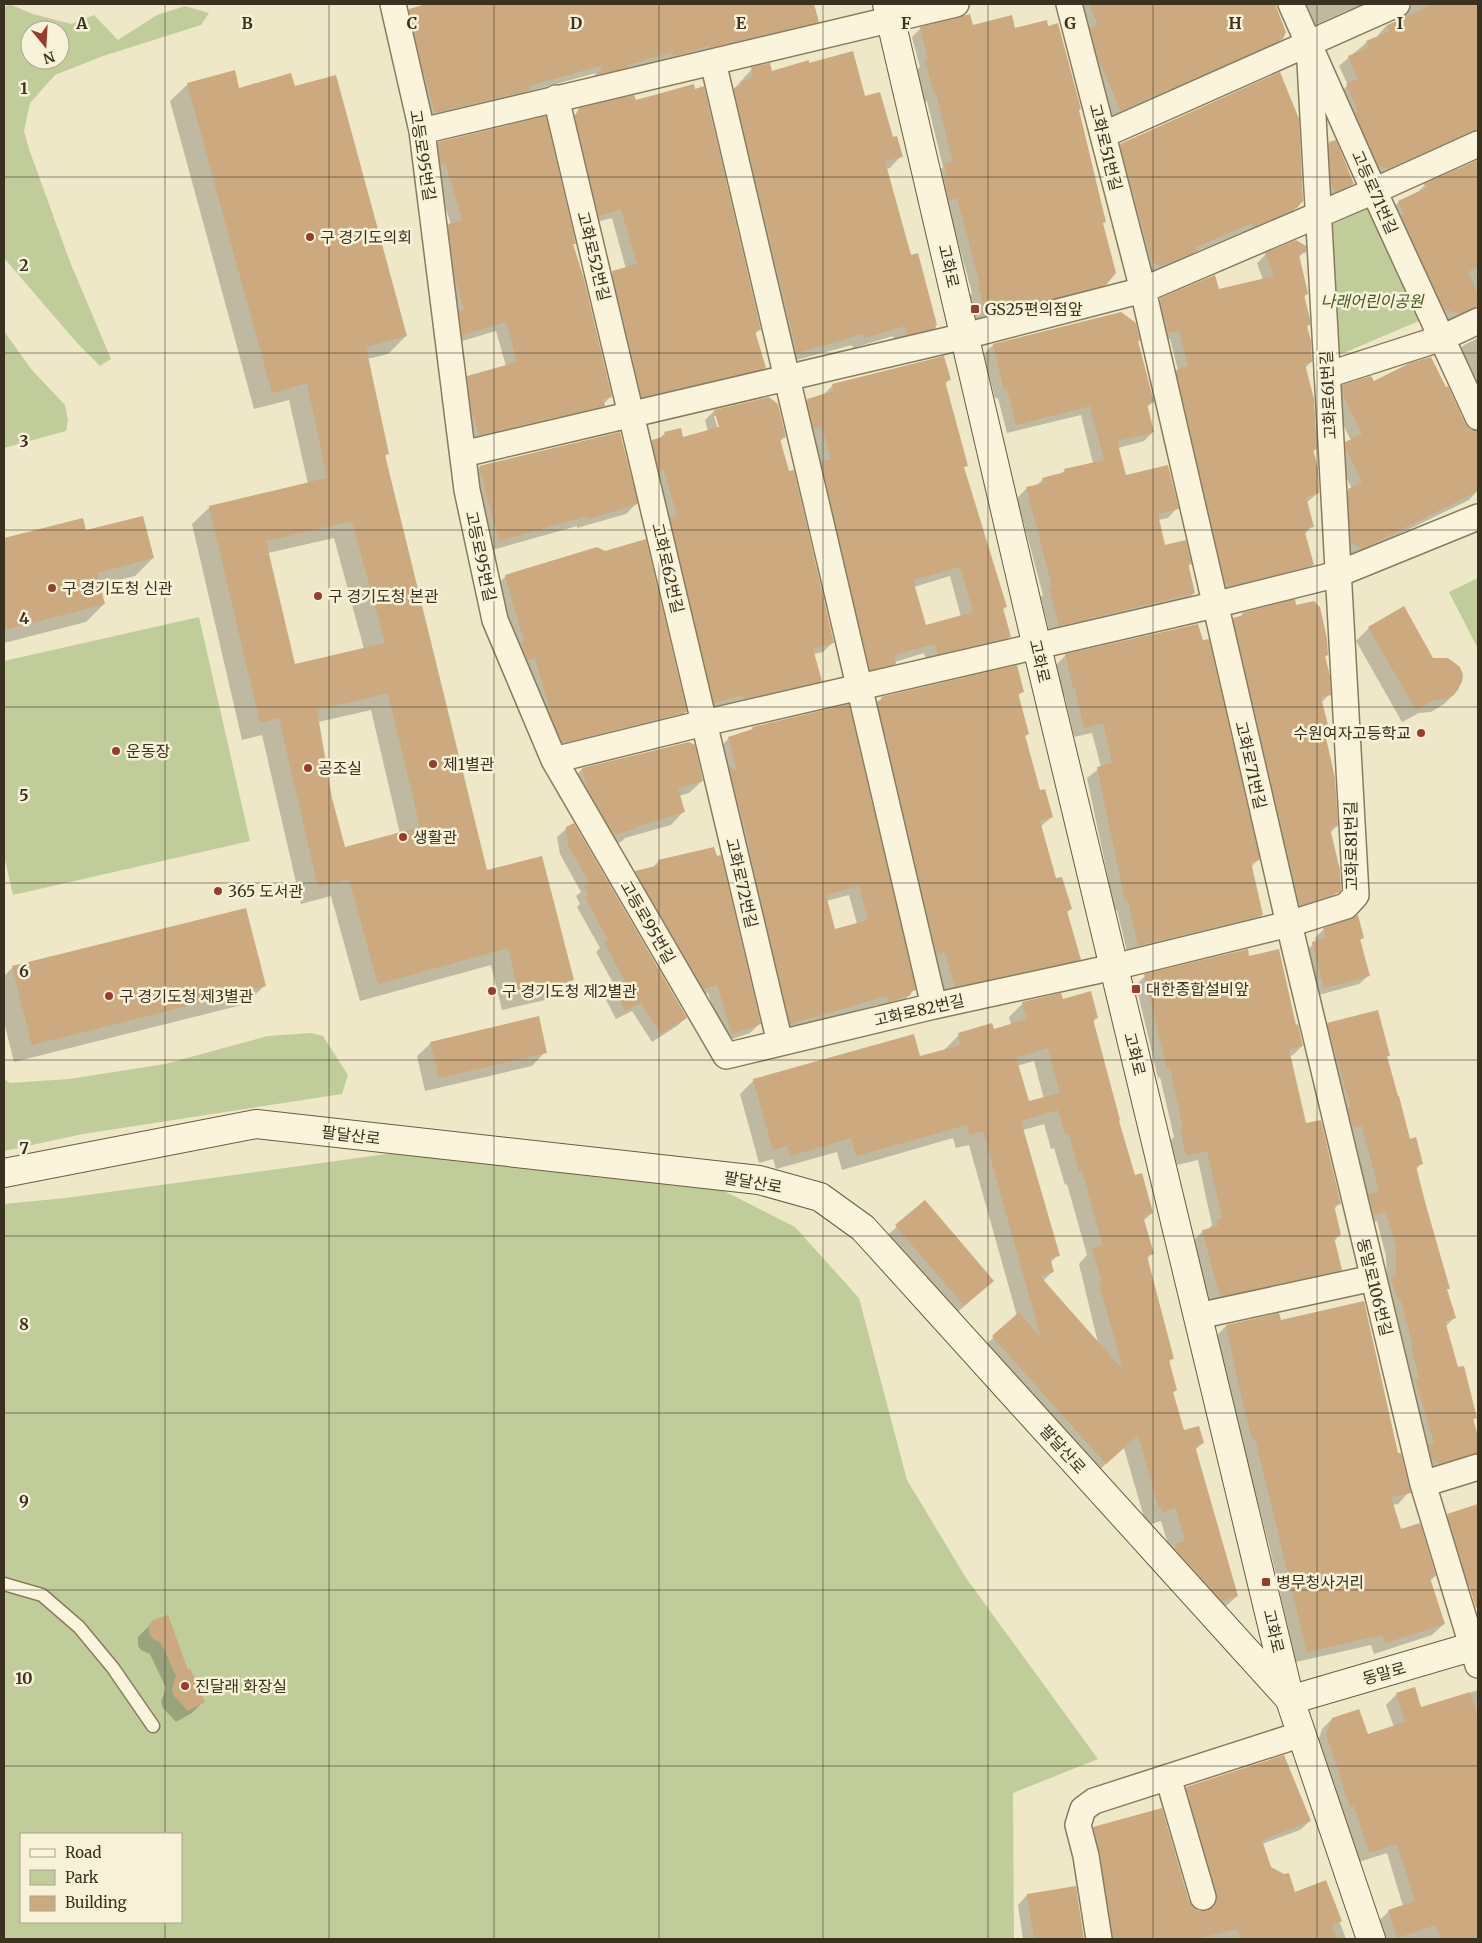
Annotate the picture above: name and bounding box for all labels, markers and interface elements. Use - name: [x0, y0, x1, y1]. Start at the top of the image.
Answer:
- text: A: [75, 13, 88, 33]
- text: B: [241, 13, 253, 33]
- text: C: [407, 13, 417, 33]
- text: D: [570, 13, 582, 33]
- text: E: [736, 13, 747, 33]
- text: F: [901, 13, 911, 33]
- text: G: [1064, 13, 1076, 33]
- text: H: [1228, 13, 1242, 33]
- text: I: [1397, 13, 1403, 33]
- north arrow: [20, 20, 70, 70]
- text: N: [41, 47, 57, 68]
- text: 1: [20, 78, 28, 98]
- street label: 고화로51번길: [1085, 101, 1127, 193]
- street label: 고등로95번길: [406, 108, 440, 202]
- street label: 고등로71번길: [1348, 147, 1402, 237]
- street label: 고화로52번길: [573, 209, 615, 303]
- place label: 구 경기도의회: [320, 227, 412, 247]
- marker: 구 경기도의회: [304, 231, 316, 243]
- street label: 고화로: [934, 242, 964, 290]
- text: 2: [19, 255, 29, 275]
- park label: 나래어린이공원: [1320, 291, 1425, 311]
- place label: GS25편의점앞: [985, 299, 1083, 319]
- marker: GS25편의점앞: [969, 303, 981, 315]
- street label: 고화로61번길: [1316, 350, 1340, 440]
- text: 3: [19, 431, 29, 451]
- street label: 고등로95번길: [462, 509, 500, 603]
- street label: 고화로62번길: [648, 521, 688, 615]
- place label: 구 경기도청 신관: [62, 578, 173, 598]
- marker: 구 경기도청 신관: [46, 582, 58, 594]
- place label: 구 경기도청 본관: [328, 586, 439, 606]
- marker: 구 경기도청 본관: [312, 590, 324, 602]
- text: 4: [19, 608, 29, 628]
- street label: 고화로: [1025, 637, 1055, 685]
- street label: 고화로71번길: [1231, 719, 1271, 811]
- place label: 수원여자고등학교: [1293, 723, 1411, 743]
- marker: 수원여자고등학교: [1415, 727, 1427, 739]
- place label: 운동장: [126, 741, 170, 761]
- marker: 운동장: [110, 745, 122, 757]
- place label: 제1별관: [443, 754, 495, 774]
- place label: 공조실: [318, 758, 362, 778]
- marker: 제1별관: [427, 758, 439, 770]
- marker: 공조실: [302, 762, 314, 774]
- text: 5: [19, 785, 29, 805]
- street label: 고화로81번길: [1340, 801, 1362, 891]
- place label: 생활관: [413, 827, 457, 847]
- marker: 생활관: [397, 831, 409, 843]
- street label: 고화로72번길: [722, 836, 762, 930]
- street label: 고등로95번길: [616, 877, 680, 967]
- place label: 365 도서관: [228, 881, 304, 901]
- marker: 365 도서관: [212, 885, 224, 897]
- text: 6: [19, 961, 29, 981]
- place label: 대한종합설비앞: [1146, 979, 1249, 999]
- place label: 구 경기도청 제2별관: [502, 981, 637, 1001]
- marker: 대한종합설비앞: [1130, 983, 1142, 995]
- marker: 구 경기도청 제2별관: [486, 985, 498, 997]
- place label: 구 경기도청 제3별관: [119, 986, 254, 1006]
- marker: 구 경기도청 제3별관: [103, 990, 115, 1002]
- street label: 고화로82번길: [872, 990, 966, 1030]
- street label: 고화로: [1120, 1030, 1150, 1078]
- street label: 팔달산로: [321, 1121, 382, 1149]
- text: 7: [19, 1138, 29, 1158]
- street label: 팔달산로: [722, 1167, 784, 1197]
- street label: 동말로106번길: [1353, 1236, 1397, 1338]
- text: 8: [19, 1314, 29, 1334]
- street label: 팔달산로: [1036, 1420, 1090, 1478]
- text: 9: [19, 1491, 29, 1511]
- place label: 병무청사거리: [1276, 1572, 1364, 1592]
- marker: 병무청사거리: [1260, 1576, 1272, 1588]
- street label: 고화로: [1259, 1607, 1289, 1655]
- street label: 동말로: [1360, 1657, 1408, 1689]
- text: 10: [15, 1668, 33, 1688]
- place label: 진달래 화장실: [195, 1676, 287, 1696]
- marker: 진달래 화장실: [179, 1680, 191, 1692]
- legend: [20, 1833, 182, 1923]
- text: Road: [65, 1843, 101, 1862]
- text: Park: [65, 1868, 99, 1887]
- text: Building: [65, 1893, 127, 1912]

